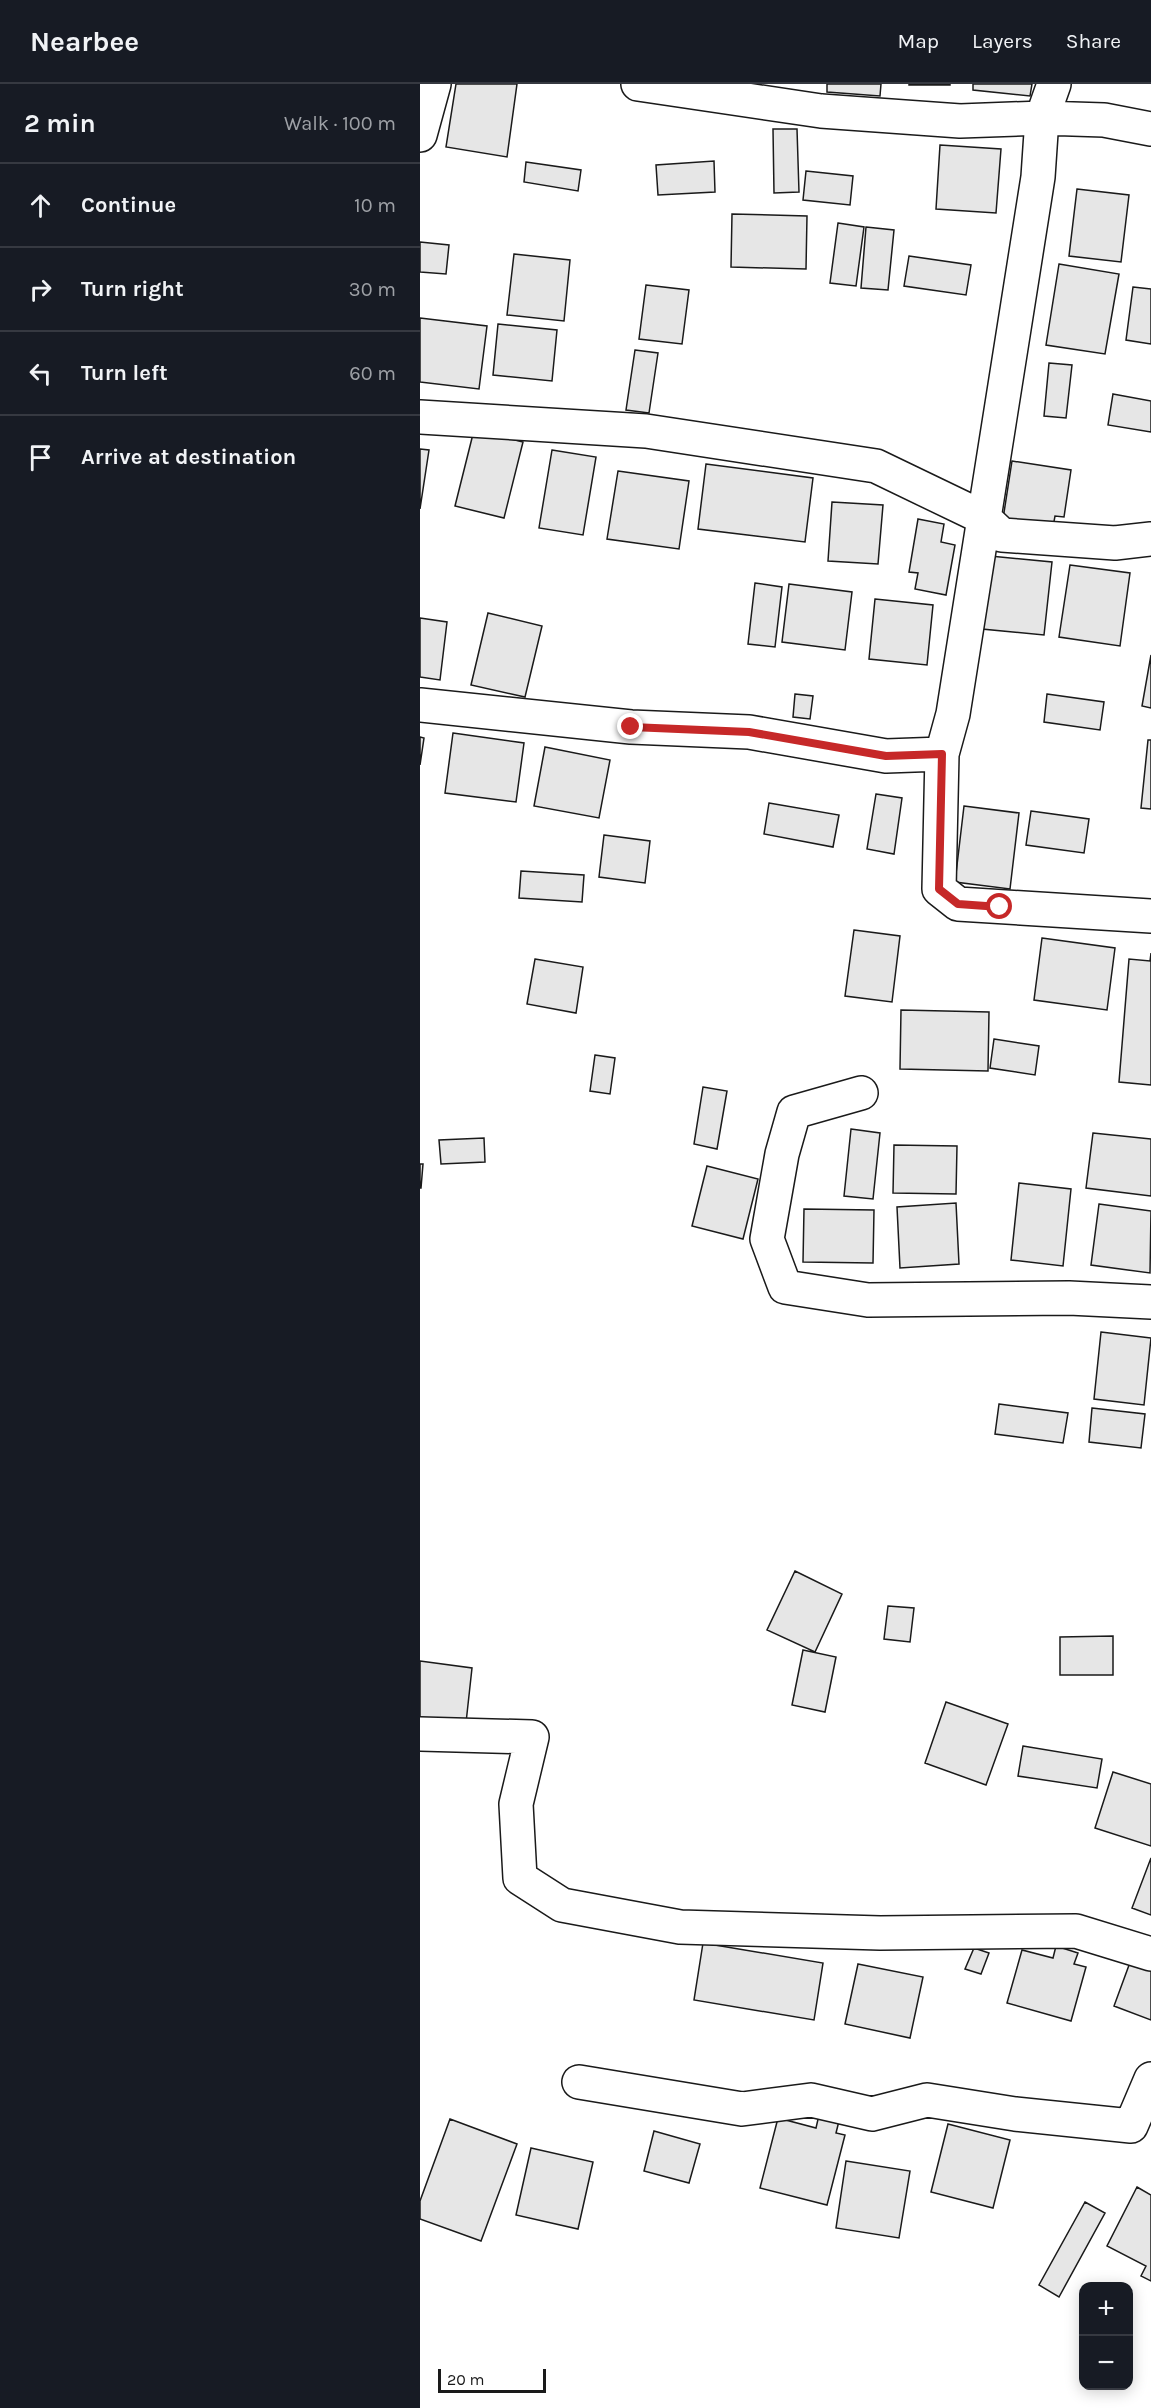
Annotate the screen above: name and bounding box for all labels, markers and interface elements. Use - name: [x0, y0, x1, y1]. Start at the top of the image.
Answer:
- text: Nearbee: [30, 25, 139, 58]
- text: Map: [897, 29, 939, 53]
- text: Layers: [972, 29, 1033, 53]
- text: Share: [1066, 29, 1121, 53]
- text: 2 min: [24, 108, 96, 139]
- text: Walk · 100 m: [284, 112, 396, 135]
- icon: ahead: [24, 189, 57, 222]
- text: Continue: [81, 192, 176, 218]
- text: 10 m: [354, 194, 396, 217]
- icon: right: [24, 273, 57, 306]
- text: Turn right: [81, 276, 184, 302]
- text: 30 m: [349, 278, 396, 301]
- icon: left: [24, 357, 57, 390]
- text: Turn left: [81, 360, 168, 386]
- text: 60 m: [349, 362, 396, 385]
- icon: arrive: [24, 441, 57, 474]
- text: Arrive at destination: [81, 444, 296, 470]
- route end: [617, 713, 643, 739]
- route start: [986, 893, 1012, 919]
- map controls: [1079, 2282, 1133, 2390]
- button: +: [1079, 2282, 1133, 2336]
- button: −: [1079, 2336, 1133, 2390]
- scale bar: [438, 2366, 546, 2394]
- text: 20 m: [447, 2370, 485, 2389]

